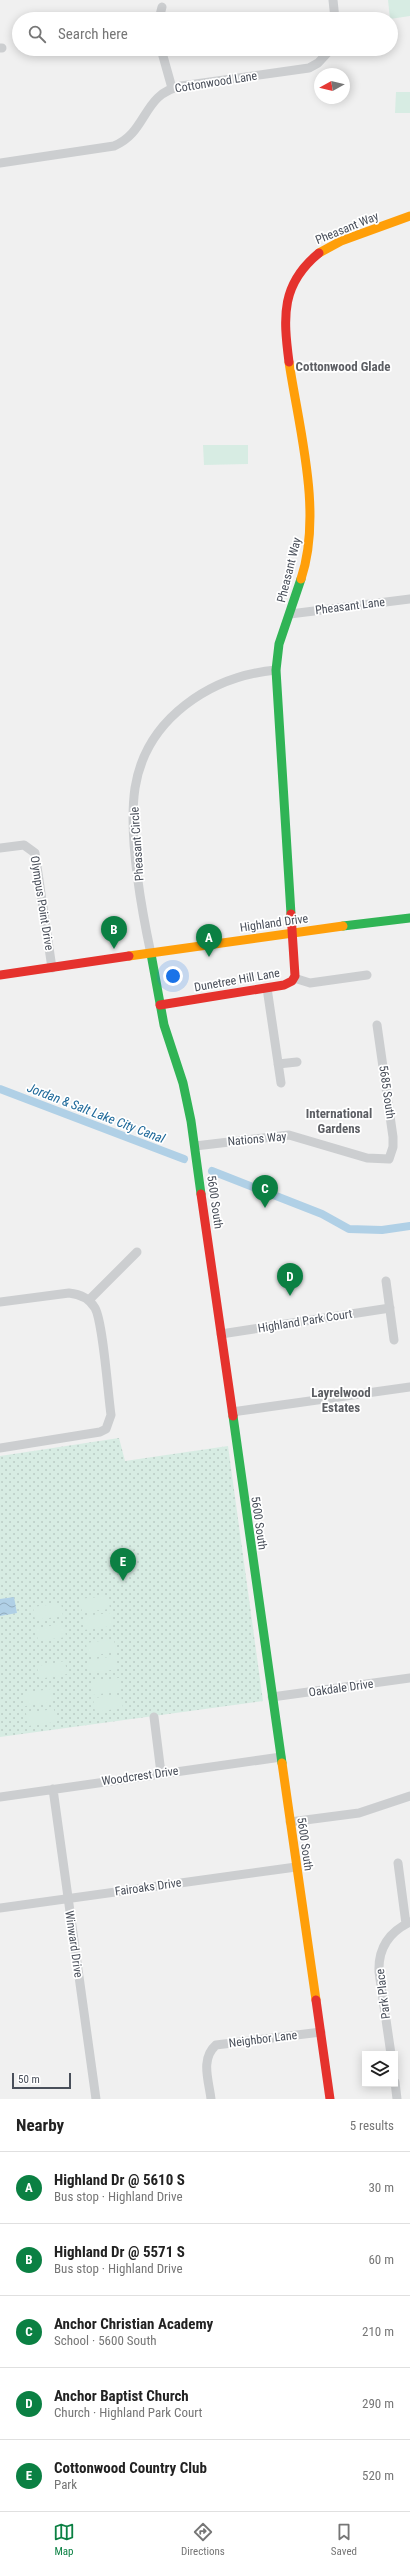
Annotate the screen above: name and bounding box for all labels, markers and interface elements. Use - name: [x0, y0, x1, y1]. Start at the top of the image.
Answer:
- search box: [12, 12, 398, 56]
- icon: search: [26, 23, 48, 45]
- text: Search here: [58, 25, 128, 43]
- north arrow: [314, 68, 350, 104]
- street label: Cottonwood Lane: [174, 69, 258, 95]
- street label: Pheasant Way: [313, 209, 381, 247]
- district label: Cottonwood Glade: [296, 359, 390, 374]
- street label: Pheasant Way: [274, 536, 304, 604]
- street label: Pheasant Lane: [314, 595, 386, 617]
- street label: Pheasant Circle: [127, 806, 147, 881]
- street label: Olympus Point Drive: [28, 855, 56, 952]
- street label: Highland Drive: [239, 911, 309, 935]
- pin: B: [101, 916, 127, 949]
- pin: A: [196, 924, 222, 957]
- your location: [163, 966, 183, 986]
- street label: Dunetree Hill Lane: [193, 966, 281, 994]
- street label: 5685 South: [376, 1064, 398, 1120]
- water label: Jordan & Salt Lake City Canal: [25, 1080, 168, 1147]
- district label: International Gardens: [306, 1106, 372, 1136]
- street label: Nations Way: [227, 1129, 287, 1149]
- street label: 5600 South: [204, 1174, 226, 1230]
- pin: C: [252, 1175, 278, 1208]
- pin: D: [277, 1263, 303, 1296]
- street label: Highland Park Court: [257, 1307, 354, 1335]
- district label: Layrelwood Estates: [311, 1385, 371, 1415]
- street label: 5600 South: [248, 1495, 270, 1551]
- pin: E: [110, 1548, 136, 1581]
- street label: Oakdale Drive: [308, 1676, 375, 1699]
- street label: Woodcrest Drive: [101, 1764, 180, 1788]
- street label: 5600 South: [294, 1816, 316, 1872]
- street label: Fairoaks Drive: [114, 1875, 182, 1899]
- street label: Winward Drive: [62, 1910, 86, 1979]
- street label: Park Place: [373, 1968, 393, 2020]
- street label: Neighbor Lane: [228, 2028, 298, 2050]
- map controls: [362, 2051, 398, 2087]
- button: layers: [362, 2051, 398, 2087]
- scale bar: [12, 2071, 71, 2090]
- text: 50 m: [18, 2073, 40, 2086]
- text: Nearby: [16, 2115, 64, 2135]
- text: 5 results: [350, 2118, 394, 2133]
- text: Highland Dr @ 5610 S: [54, 2171, 185, 2189]
- text: A: [25, 2180, 33, 2195]
- text: 30 m: [368, 2180, 394, 2195]
- text: Bus stop · Highland Drive: [54, 2189, 183, 2204]
- text: Highland Dr @ 5571 S: [54, 2243, 185, 2261]
- text: B: [25, 2252, 33, 2267]
- text: 60 m: [368, 2252, 394, 2267]
- text: Bus stop · Highland Drive: [54, 2261, 183, 2276]
- text: Anchor Christian Academy: [54, 2315, 213, 2333]
- text: C: [25, 2324, 33, 2339]
- text: 210 m: [362, 2324, 394, 2339]
- text: School · 5600 South: [54, 2333, 157, 2348]
- text: Anchor Baptist Church: [54, 2387, 189, 2405]
- text: D: [25, 2396, 33, 2411]
- text: 290 m: [362, 2396, 394, 2411]
- text: Church · Highland Park Court: [54, 2405, 202, 2420]
- text: Cottonwood Country Club: [54, 2459, 207, 2477]
- text: E: [26, 2468, 32, 2483]
- text: 520 m: [362, 2468, 394, 2483]
- text: Park: [54, 2477, 77, 2492]
- tab: Map: [53, 2521, 75, 2558]
- tab: Directions: [181, 2521, 225, 2558]
- tab: Saved: [331, 2521, 357, 2558]

